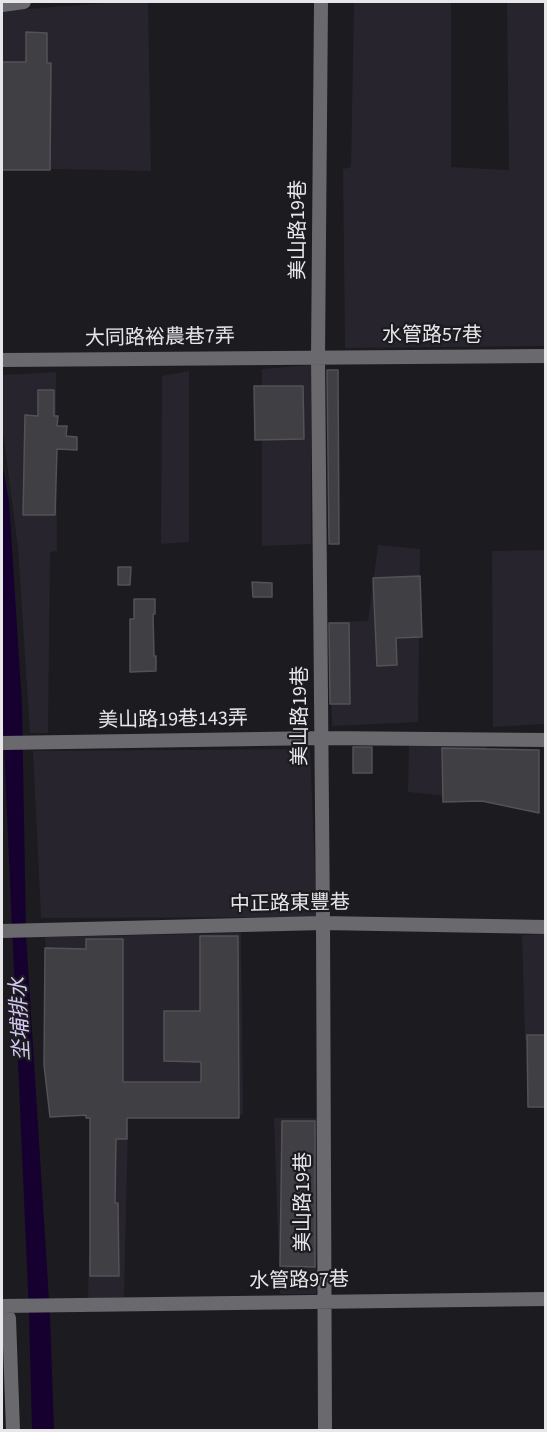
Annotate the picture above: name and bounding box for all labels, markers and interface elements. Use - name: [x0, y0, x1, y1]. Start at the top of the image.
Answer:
- street label: 美山路19巷: [288, 180, 312, 280]
- street label: 水管路57巷: [382, 325, 482, 349]
- street label: 大同路裕農巷7弄: [85, 326, 235, 352]
- street label: 美山路19巷: [290, 666, 314, 766]
- street label: 美山路19巷143弄: [98, 708, 248, 734]
- street label: 中正路東豐巷: [230, 892, 350, 918]
- water label: 坔埔排水: [7, 976, 37, 1062]
- street label: 美山路19巷: [293, 1152, 317, 1252]
- street label: 水管路97巷: [249, 1269, 349, 1295]

